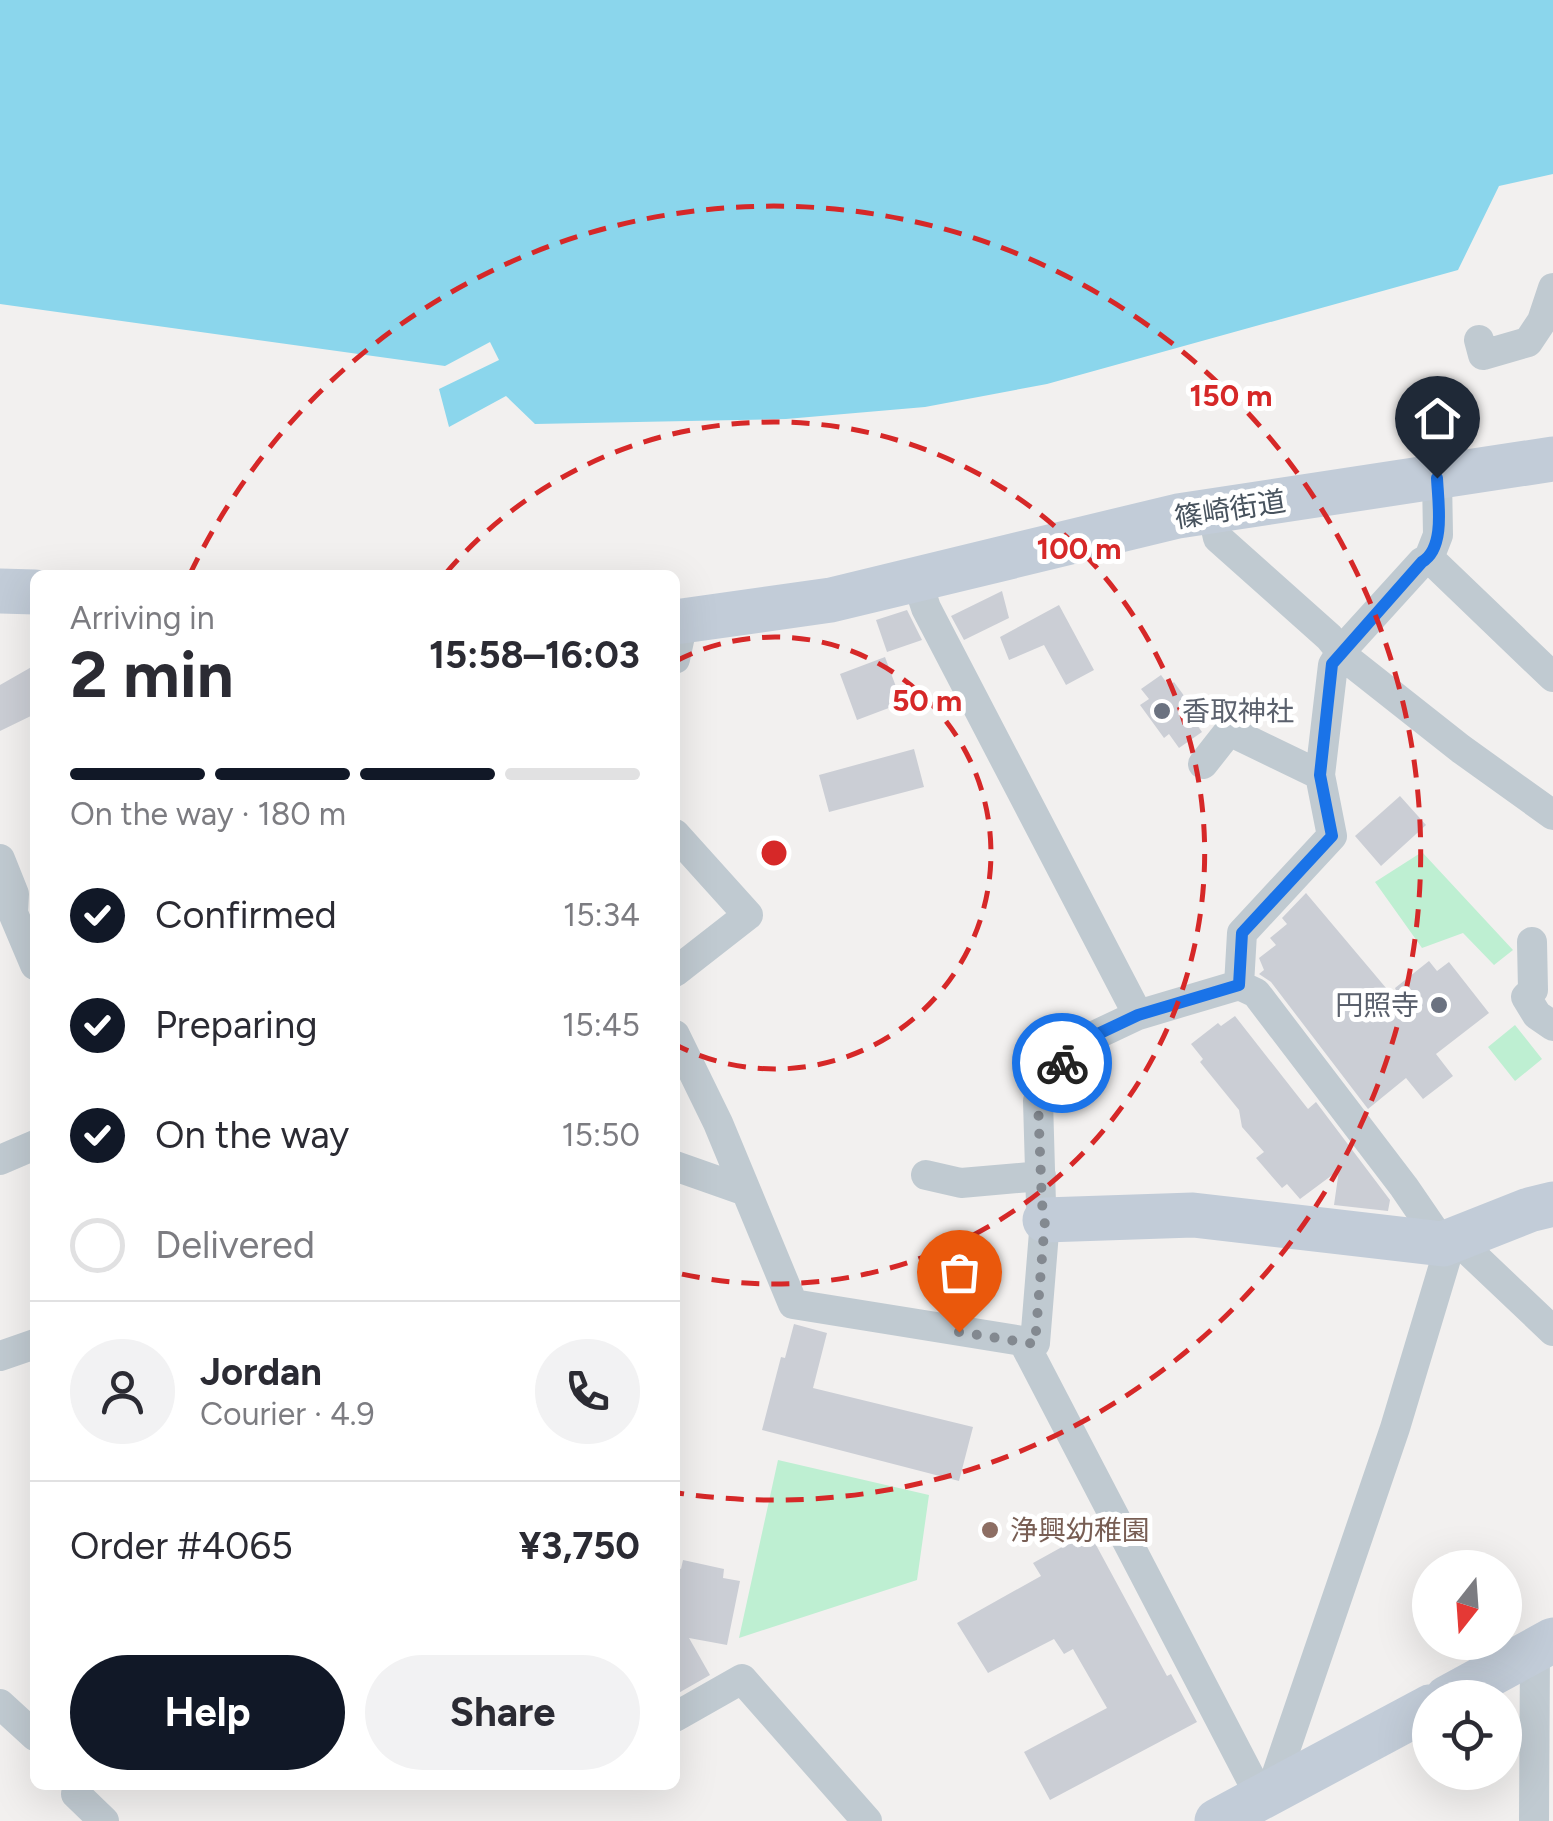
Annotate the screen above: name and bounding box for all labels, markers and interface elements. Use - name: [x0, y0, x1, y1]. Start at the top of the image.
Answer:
- pin: [1395, 376, 1480, 479]
- text: 150 m: [1190, 377, 1272, 414]
- icon: home: [1410, 391, 1465, 446]
- street label: 篠崎街道: [1172, 483, 1288, 535]
- text: 100 m: [1037, 530, 1121, 567]
- text: Arriving in: [70, 599, 215, 637]
- text: 15:58–16:03: [429, 632, 640, 678]
- text: 2 min: [70, 635, 234, 713]
- text: 50 m: [892, 682, 962, 719]
- place label: 香取神社: [1182, 694, 1294, 728]
- marker: 香取神社: [1151, 700, 1173, 722]
- text: On the way · 180 m: [70, 795, 346, 833]
- centre of rings: [756, 835, 792, 871]
- icon: check: [70, 888, 125, 943]
- text: Confirmed: [155, 892, 337, 938]
- text: 15:34: [563, 896, 640, 934]
- place label: 円照寺: [1335, 988, 1419, 1022]
- marker: 円照寺: [1428, 994, 1450, 1016]
- icon: check: [70, 998, 125, 1053]
- text: Preparing: [155, 1002, 317, 1048]
- text: 15:45: [562, 1006, 640, 1044]
- courier: [1012, 1013, 1112, 1113]
- icon: bike: [1035, 1036, 1090, 1091]
- icon: check: [70, 1108, 125, 1163]
- text: On the way: [155, 1112, 349, 1158]
- text: 15:50: [561, 1116, 640, 1154]
- text: Delivered: [155, 1222, 315, 1268]
- pin: [917, 1230, 1002, 1333]
- icon: bag: [932, 1245, 987, 1300]
- button: person: [70, 1339, 175, 1444]
- button: phone: [535, 1339, 640, 1444]
- text: Jordan: [200, 1349, 322, 1395]
- text: Courier · 4.9: [200, 1395, 375, 1433]
- place label: 浄興幼稚園: [1010, 1513, 1150, 1547]
- marker: 浄興幼稚園: [979, 1519, 1001, 1541]
- text: Order #4065: [70, 1523, 293, 1569]
- text: ¥3,750: [519, 1523, 640, 1569]
- north arrow: [1412, 1550, 1522, 1660]
- map controls: [1412, 1550, 1522, 1790]
- button: Help: [70, 1655, 345, 1770]
- button: Share: [365, 1655, 640, 1770]
- button: locate: [1412, 1680, 1522, 1790]

